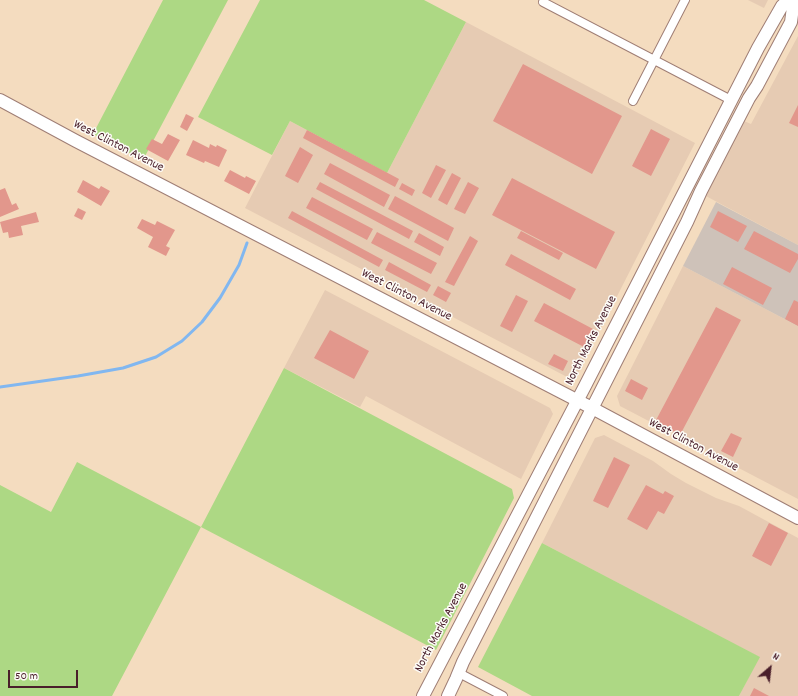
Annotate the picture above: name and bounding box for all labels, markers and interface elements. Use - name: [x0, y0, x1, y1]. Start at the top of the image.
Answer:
- street label: West Clinton Avenue: [70, 117, 166, 177]
- street label: West Clinton Avenue: [358, 266, 454, 326]
- street label: North Marks Avenue: [563, 294, 621, 388]
- street label: West Clinton Avenue: [645, 416, 741, 476]
- street label: North Marks Avenue: [412, 581, 472, 675]
- north arrow: [750, 648, 790, 688]
- text: N: [769, 649, 782, 666]
- scale bar: [10, 662, 80, 688]
- text: 50 m: [15, 668, 38, 685]

